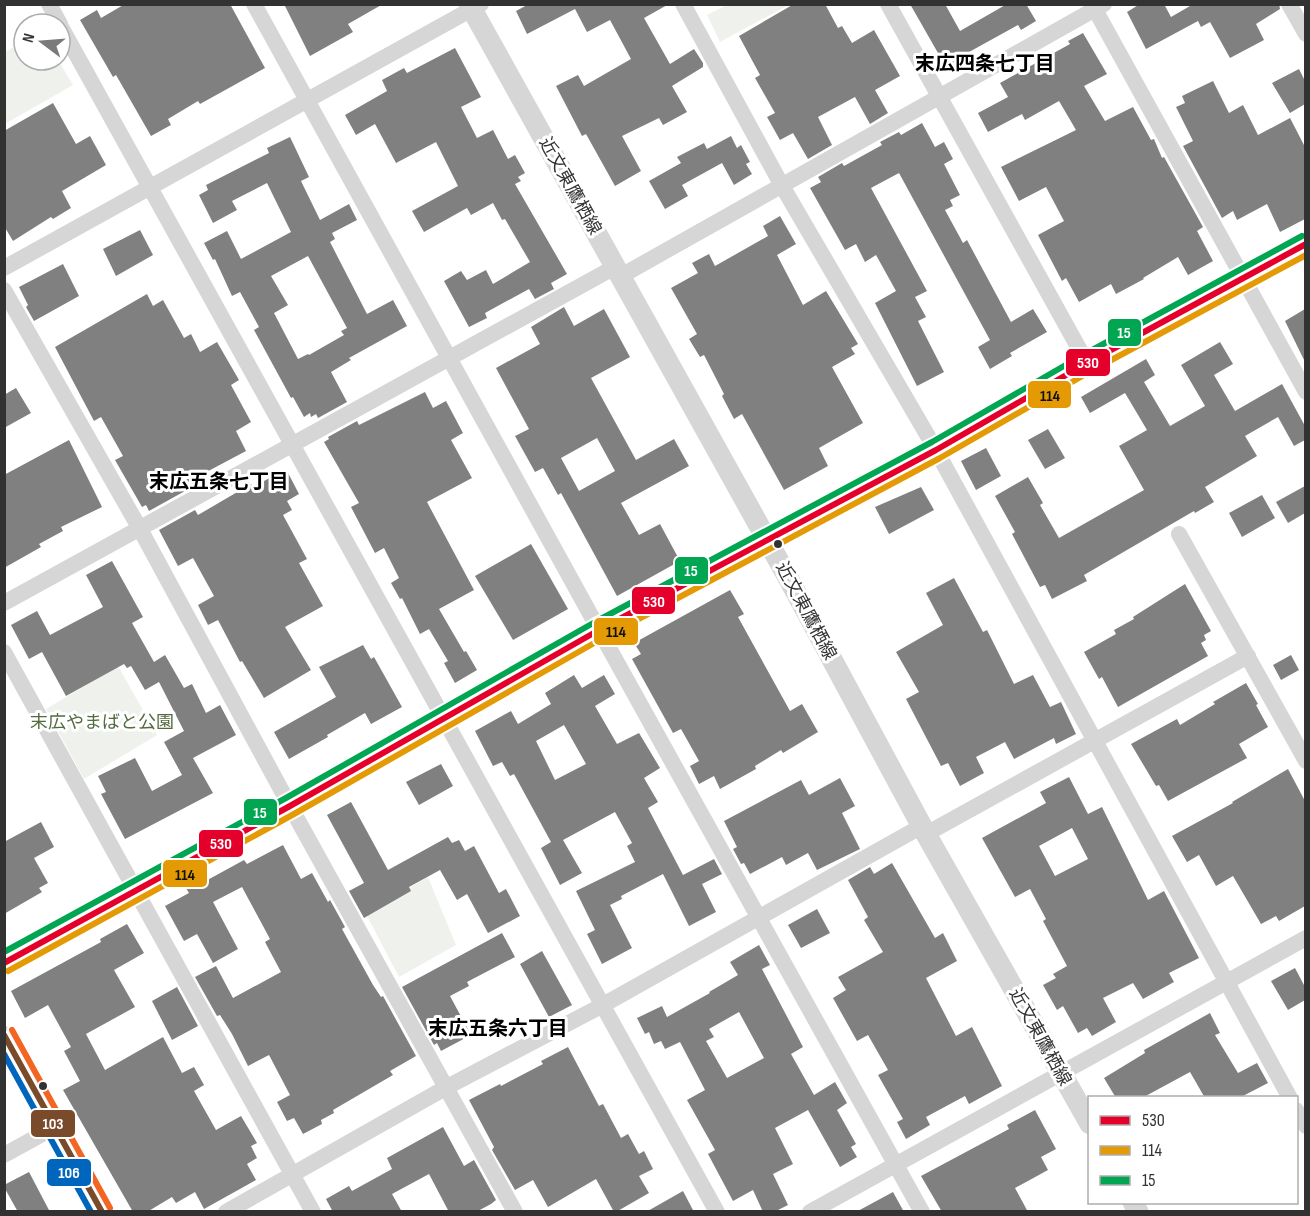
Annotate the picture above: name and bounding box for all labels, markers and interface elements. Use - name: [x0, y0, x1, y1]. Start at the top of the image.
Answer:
- north arrow: [12, 12, 72, 72]
- text: N: [19, 32, 39, 45]
- district label: 末広四条七丁目: [915, 52, 1055, 76]
- street label: 近文東鷹栖線: [535, 134, 605, 238]
- line badge: 15: [1107, 318, 1142, 347]
- text: 15: [1117, 324, 1131, 343]
- line badge: 530: [1065, 348, 1111, 377]
- text: 530: [1077, 354, 1099, 373]
- line badge: 114: [1027, 380, 1072, 409]
- text: 114: [1040, 387, 1061, 406]
- district label: 末広五条七丁目: [149, 470, 289, 494]
- unlabelled marker: [772, 538, 784, 550]
- line badge: 15: [674, 556, 709, 585]
- street label: 近文東鷹栖線: [771, 558, 841, 664]
- text: 15: [684, 562, 698, 581]
- line badge: 530: [631, 586, 676, 615]
- text: 530: [643, 593, 665, 612]
- line badge: 114: [593, 617, 639, 646]
- text: 114: [606, 623, 627, 642]
- park label: 末広やまばと公園: [30, 712, 174, 733]
- line badge: 15: [243, 798, 278, 826]
- text: 15: [253, 804, 267, 823]
- line badge: 530: [198, 829, 244, 858]
- text: 530: [210, 835, 232, 854]
- line badge: 114: [162, 859, 208, 888]
- text: 114: [175, 866, 196, 885]
- street label: 近文東鷹栖線: [1005, 985, 1075, 1089]
- district label: 末広五条六丁目: [428, 1017, 568, 1041]
- unlabelled marker: [37, 1080, 49, 1092]
- legend: [1088, 1096, 1298, 1204]
- line badge: 103: [30, 1109, 76, 1138]
- text: 530: [1142, 1110, 1165, 1131]
- text: 103: [42, 1115, 64, 1134]
- text: 114: [1142, 1140, 1163, 1161]
- line badge: 106: [46, 1158, 92, 1187]
- text: 106: [58, 1164, 80, 1183]
- text: 15: [1142, 1170, 1156, 1191]

